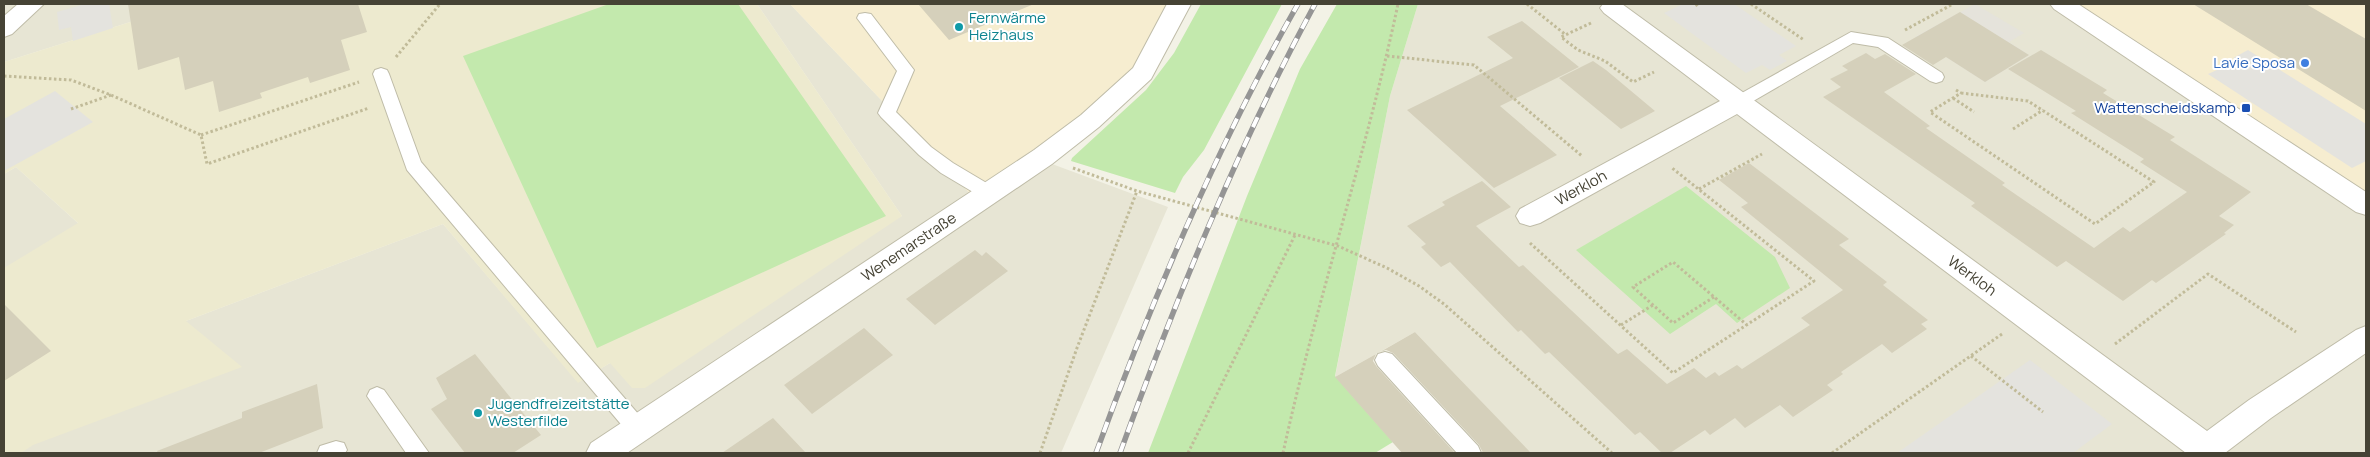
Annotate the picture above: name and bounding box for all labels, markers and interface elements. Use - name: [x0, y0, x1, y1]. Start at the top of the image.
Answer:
- place label: Fernwärme Heizhaus: [969, 7, 1046, 45]
- marker: Fernwärme Heizhaus: [953, 21, 965, 33]
- place label: Lavie Sposa: [2213, 52, 2295, 73]
- marker: Lavie Sposa: [2299, 57, 2311, 69]
- place label: Wattenscheidskamp: [2094, 97, 2236, 118]
- marker: Wattenscheidskamp: [2240, 102, 2252, 114]
- street label: Werkloh: [1551, 165, 1610, 210]
- street label: Wenemarstraße: [857, 207, 961, 286]
- street label: Werkloh: [1943, 251, 2001, 301]
- place label: Jugendfreizeitstätte Westerfilde: [488, 393, 630, 431]
- marker: Jugendfreizeitstätte Westerfilde: [472, 407, 484, 419]

